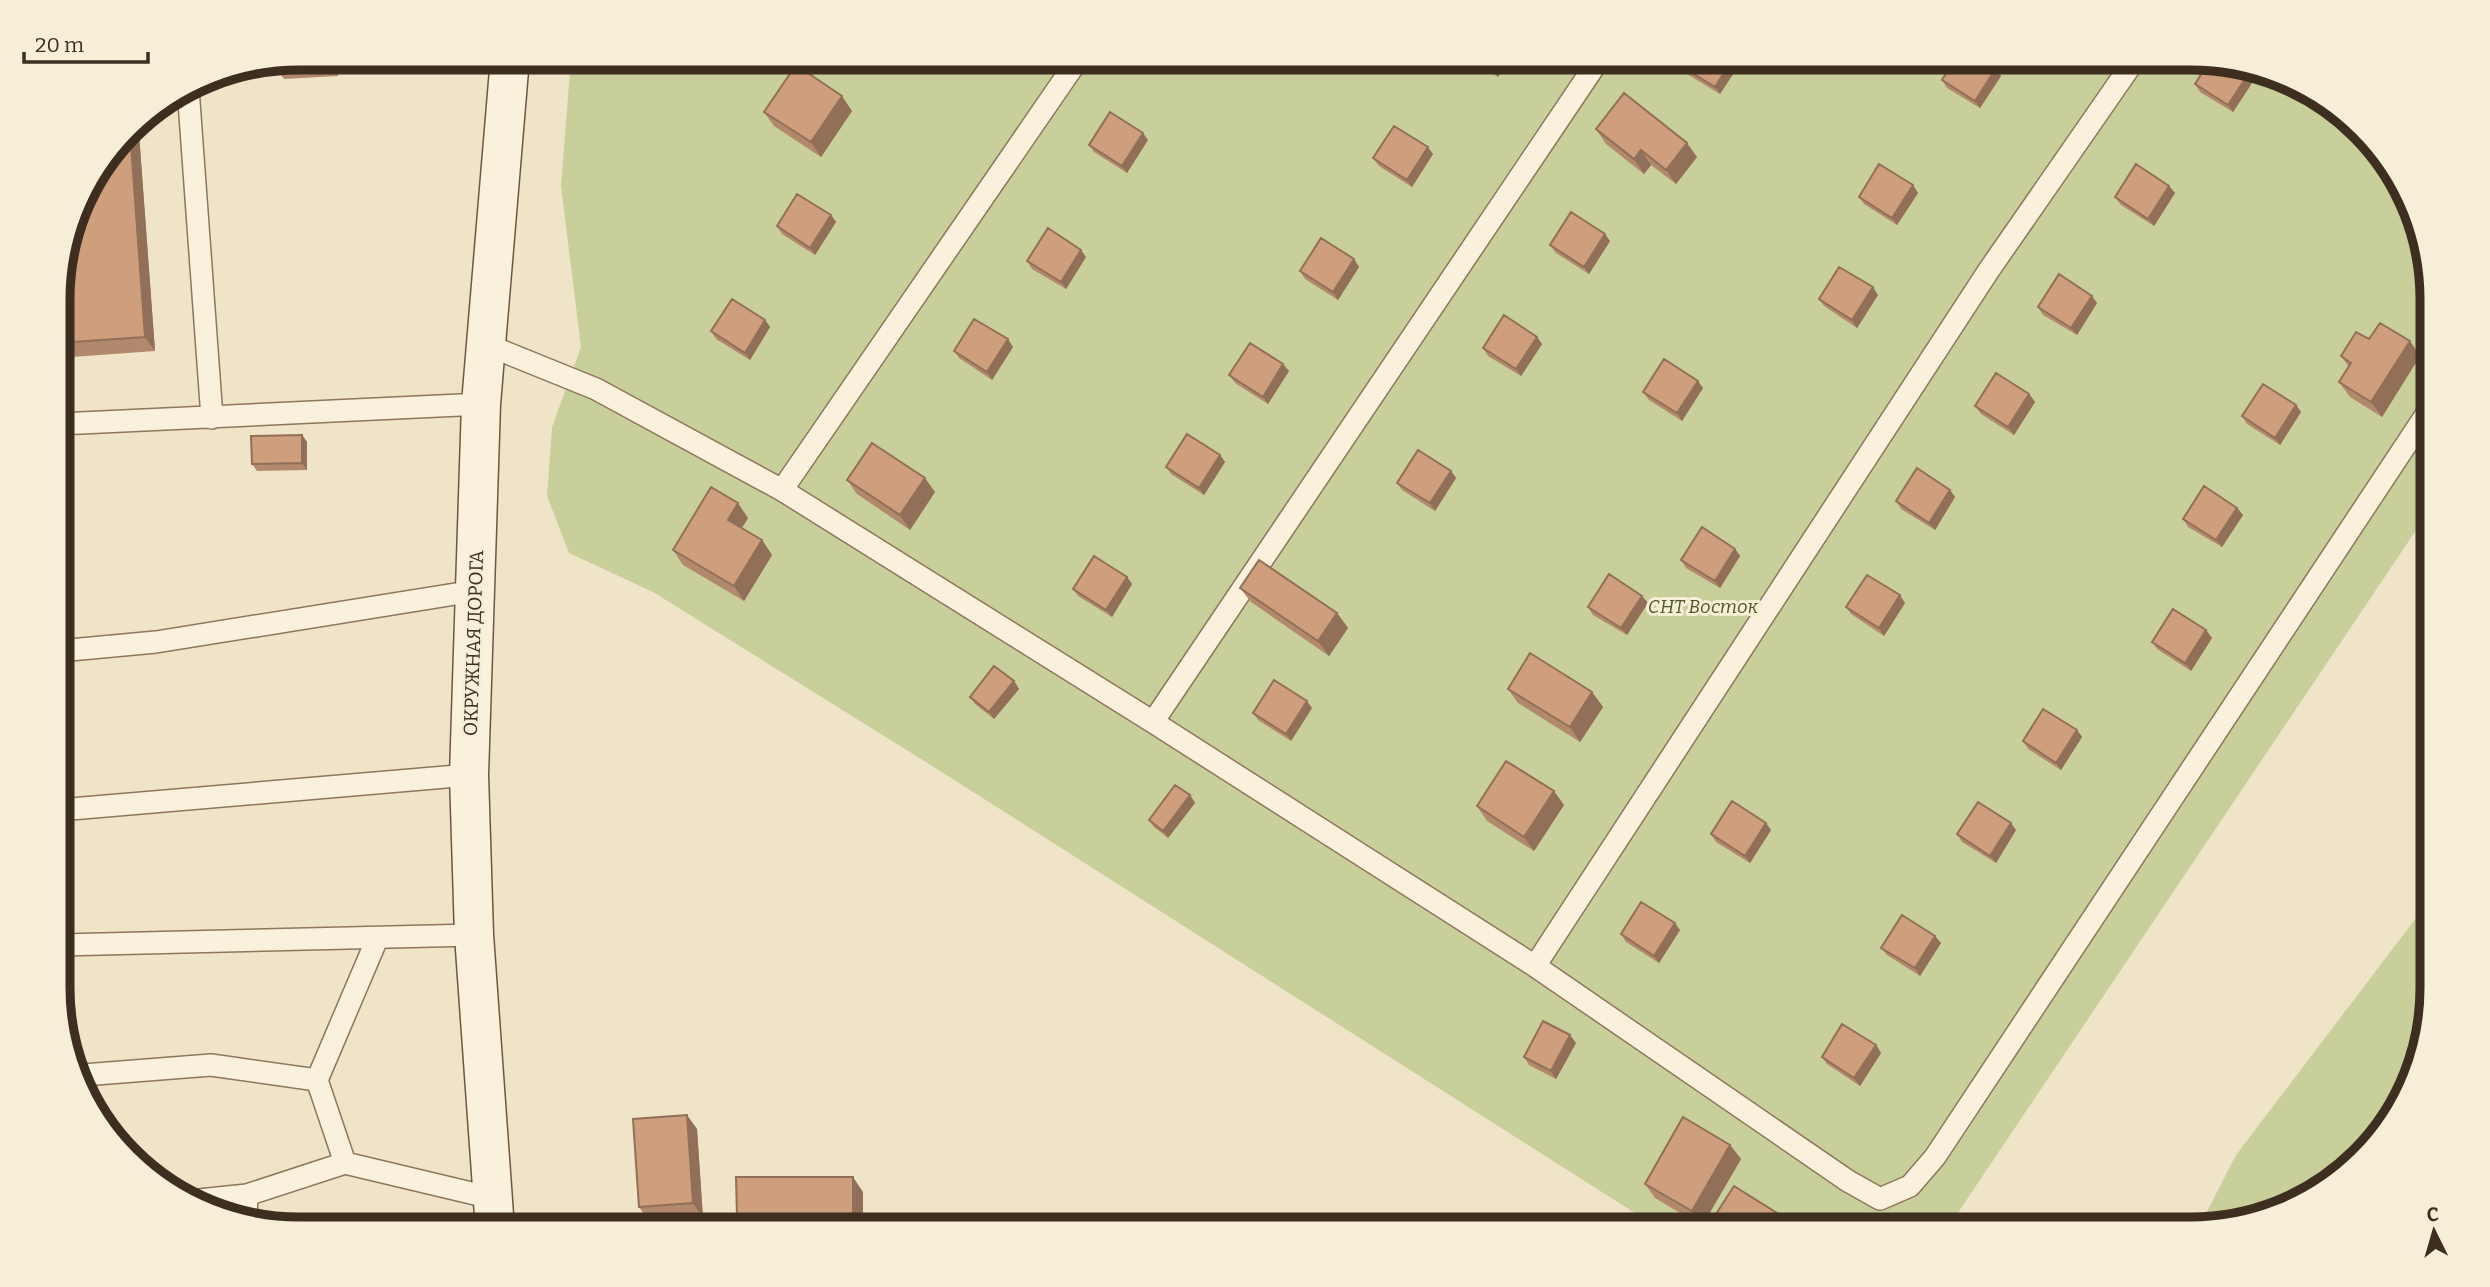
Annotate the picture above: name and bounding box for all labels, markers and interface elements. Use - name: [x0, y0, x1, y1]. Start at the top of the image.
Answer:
- scale bar: [24, 21, 149, 65]
- text: 20 m: [35, 32, 84, 58]
- street label: ОКРУЖНАЯ ДОРОГА: [459, 549, 488, 736]
- park label: СНТ Восток: [1648, 595, 1759, 618]
- north arrow: [2399, 1196, 2469, 1266]
- text: С: [2426, 1203, 2440, 1227]

